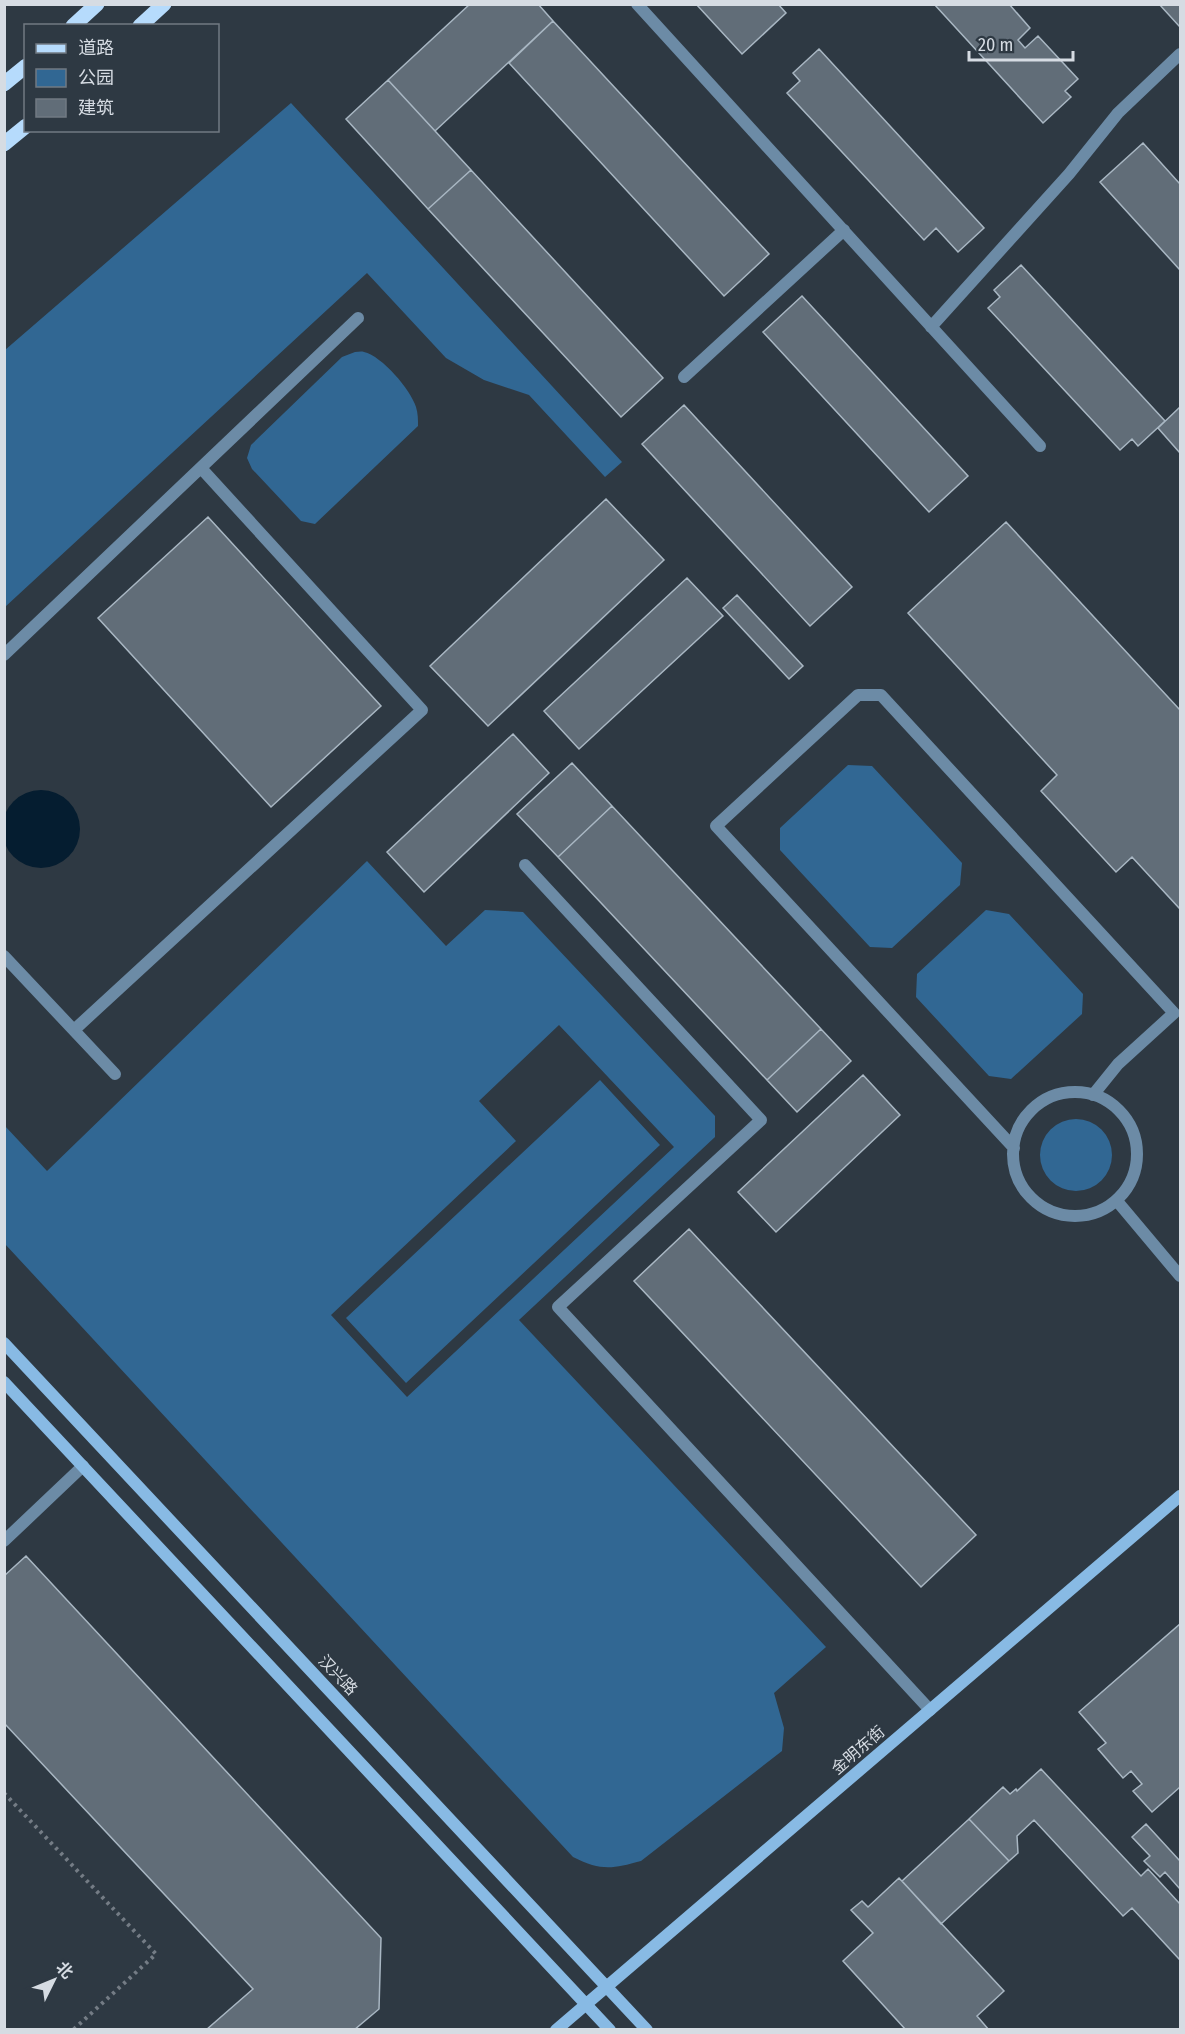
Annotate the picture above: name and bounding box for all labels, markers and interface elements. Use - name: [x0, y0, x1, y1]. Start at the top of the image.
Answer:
- legend: [24, 24, 219, 132]
- scale bar: [969, 24, 1072, 62]
- text: 20 m: [978, 34, 1013, 56]
- text: 道路: [78, 37, 114, 59]
- text: 公园: [78, 67, 114, 89]
- text: 建筑: [78, 97, 114, 119]
- street label: 汉兴路: [315, 1651, 361, 1699]
- street label: 金明东街: [828, 1722, 888, 1778]
- north arrow: [24, 1950, 84, 2010]
- text: 北: [52, 1958, 77, 1982]

